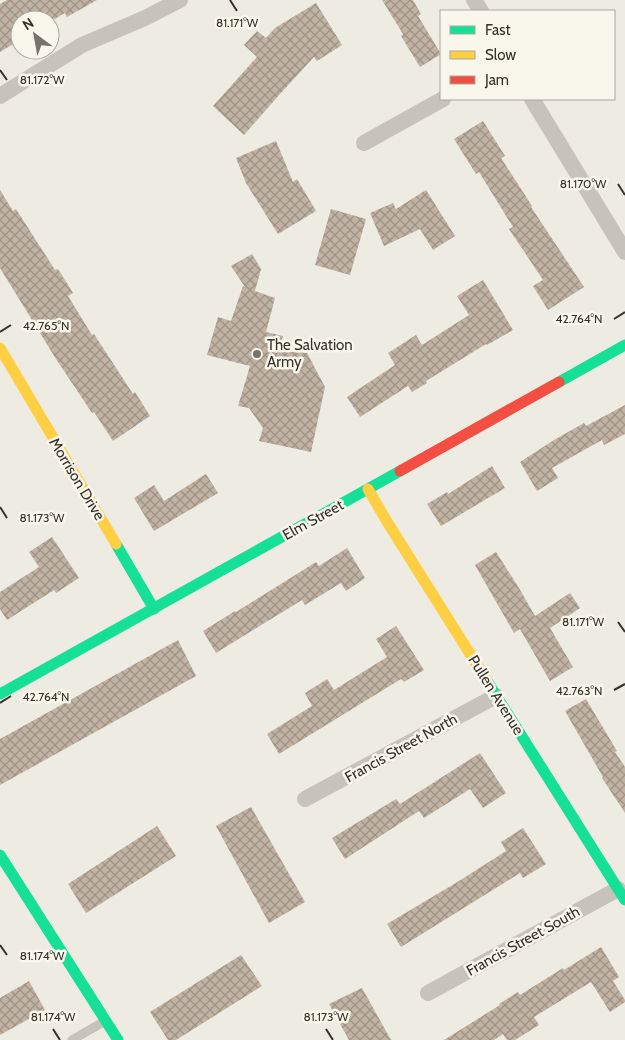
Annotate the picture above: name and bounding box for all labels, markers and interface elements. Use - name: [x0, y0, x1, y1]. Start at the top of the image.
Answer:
- north arrow: [10, 10, 60, 60]
- legend: [440, 10, 615, 100]
- text: N: [19, 14, 37, 34]
- text: 81.171°W: [216, 15, 259, 30]
- text: Fast: [485, 21, 510, 39]
- text: Slow: [485, 46, 516, 64]
- text: Jam: [484, 71, 509, 89]
- text: 81.172°W: [20, 72, 65, 87]
- text: 81.170°W: [560, 176, 607, 191]
- text: 42.764°N: [555, 311, 603, 326]
- text: 42.765°N: [23, 318, 69, 333]
- place label: The Salvation Army: [267, 336, 353, 371]
- marker: The Salvation Army: [251, 348, 263, 360]
- street label: Morrison Drive: [45, 435, 109, 524]
- street label: Elm Street: [279, 496, 347, 544]
- text: 81.173°W: [20, 510, 65, 525]
- text: 81.171°W: [562, 614, 605, 629]
- street label: Pullen Avenue: [464, 652, 528, 738]
- text: 42.763°N: [556, 683, 602, 698]
- text: 42.764°N: [22, 689, 70, 704]
- street label: Francis Street North: [342, 710, 460, 786]
- street label: Francis Street South: [463, 902, 583, 980]
- text: 81.174°W: [20, 948, 65, 963]
- text: 81.174°W: [31, 1009, 76, 1024]
- text: 81.173°W: [304, 1009, 349, 1024]

